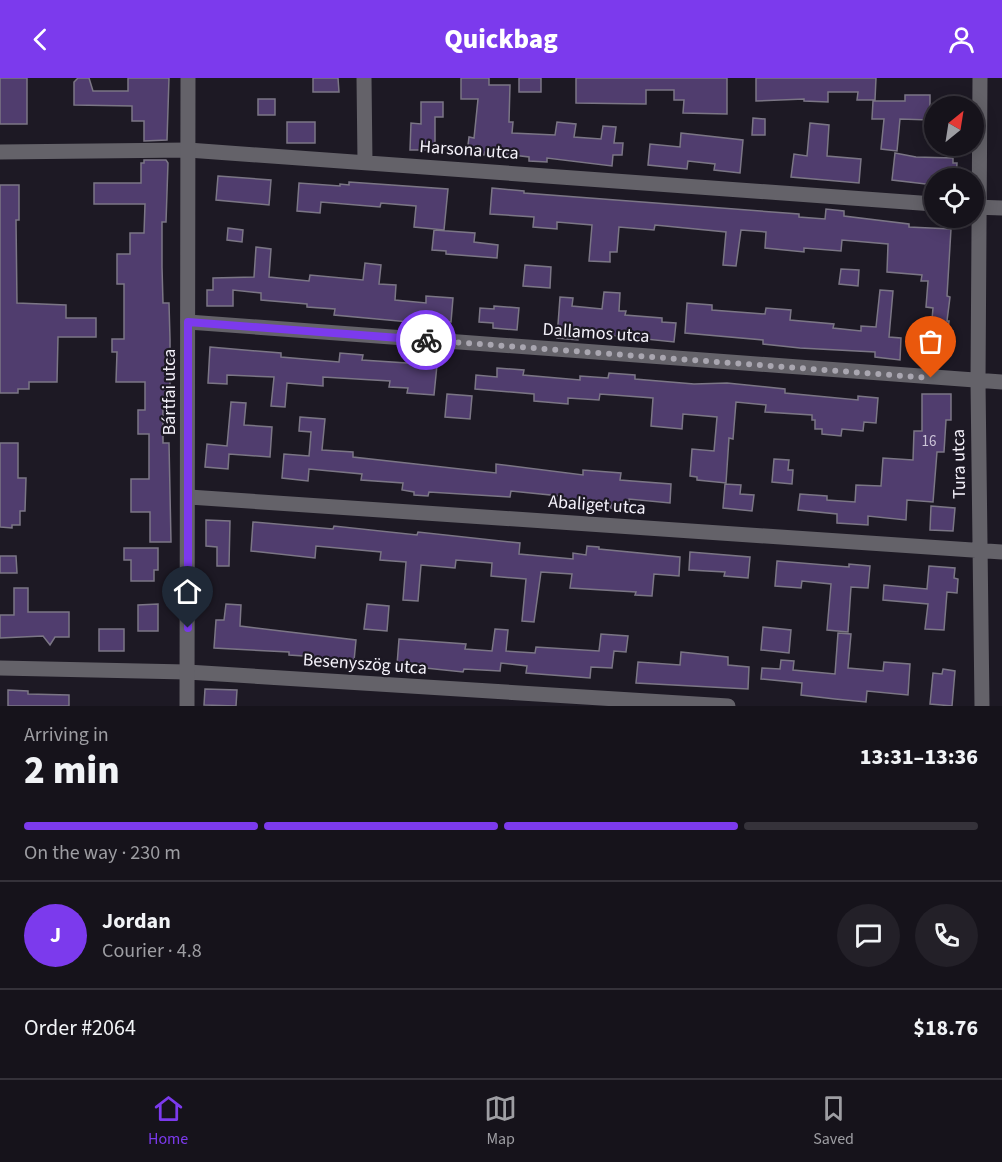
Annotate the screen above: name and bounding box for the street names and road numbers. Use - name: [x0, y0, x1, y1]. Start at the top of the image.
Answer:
- street label: Harsona utca: [418, 134, 520, 166]
- street label: Dallamos utca: [542, 317, 650, 349]
- street label: Bártfai utca: [157, 349, 182, 435]
- street label: Tura utca: [946, 429, 972, 499]
- street label: Abaliget utca: [547, 489, 647, 521]
- street label: Besenyszög utca: [302, 647, 428, 681]

